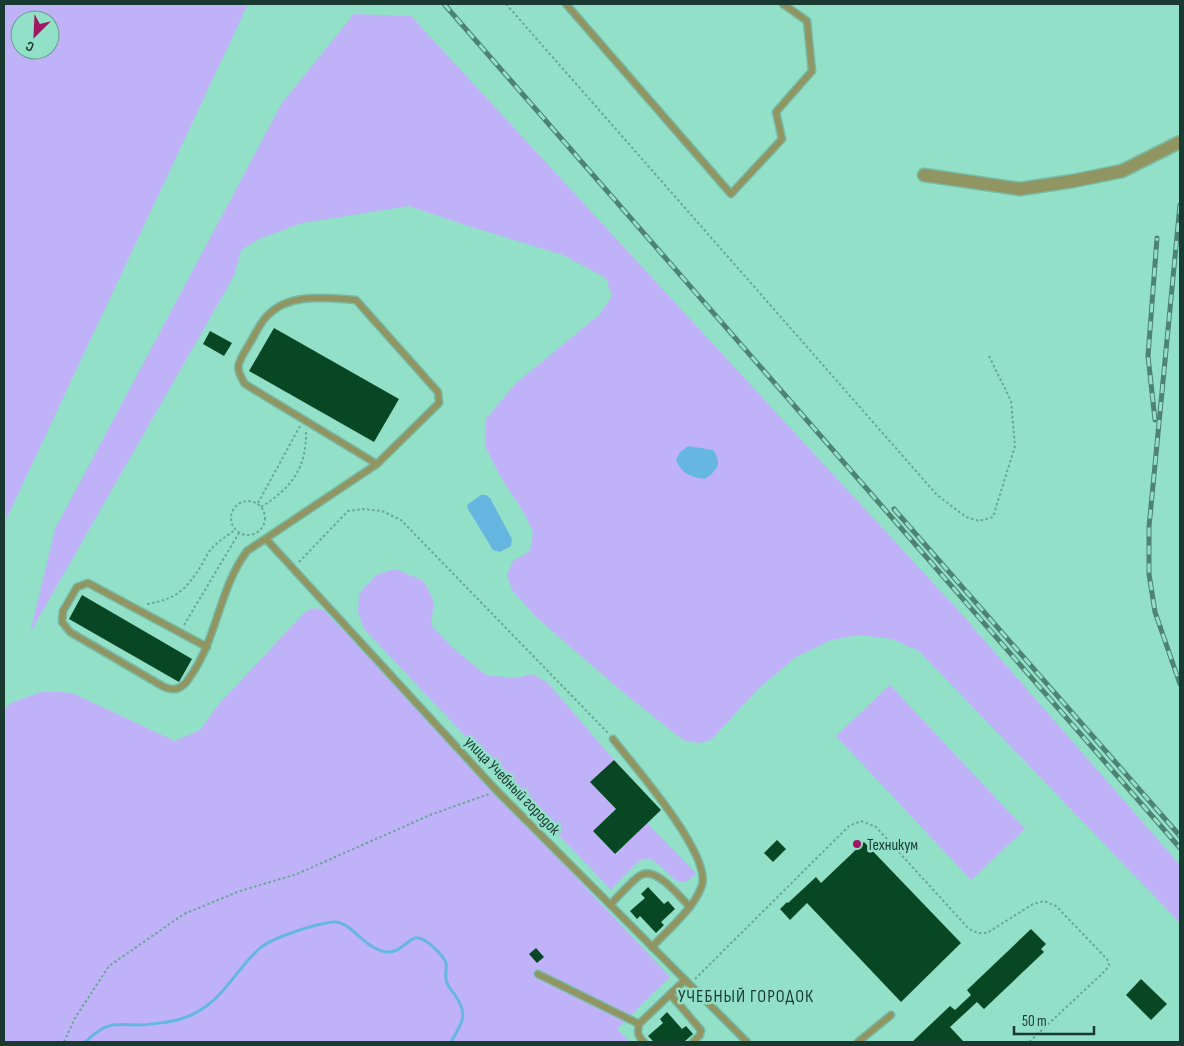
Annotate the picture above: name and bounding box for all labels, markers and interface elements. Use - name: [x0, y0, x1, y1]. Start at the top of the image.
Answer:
- north arrow: [10, 10, 60, 60]
- text: С: [23, 37, 37, 56]
- street label: улица Учебный городок: [460, 733, 564, 840]
- place label: Техникум: [867, 836, 918, 855]
- marker: Техникум: [851, 838, 863, 850]
- district label: УЧЕБНЫЙ ГОРОДОК: [678, 986, 814, 1007]
- scale bar: [1014, 1004, 1094, 1036]
- text: 50 m: [1022, 1012, 1047, 1031]

